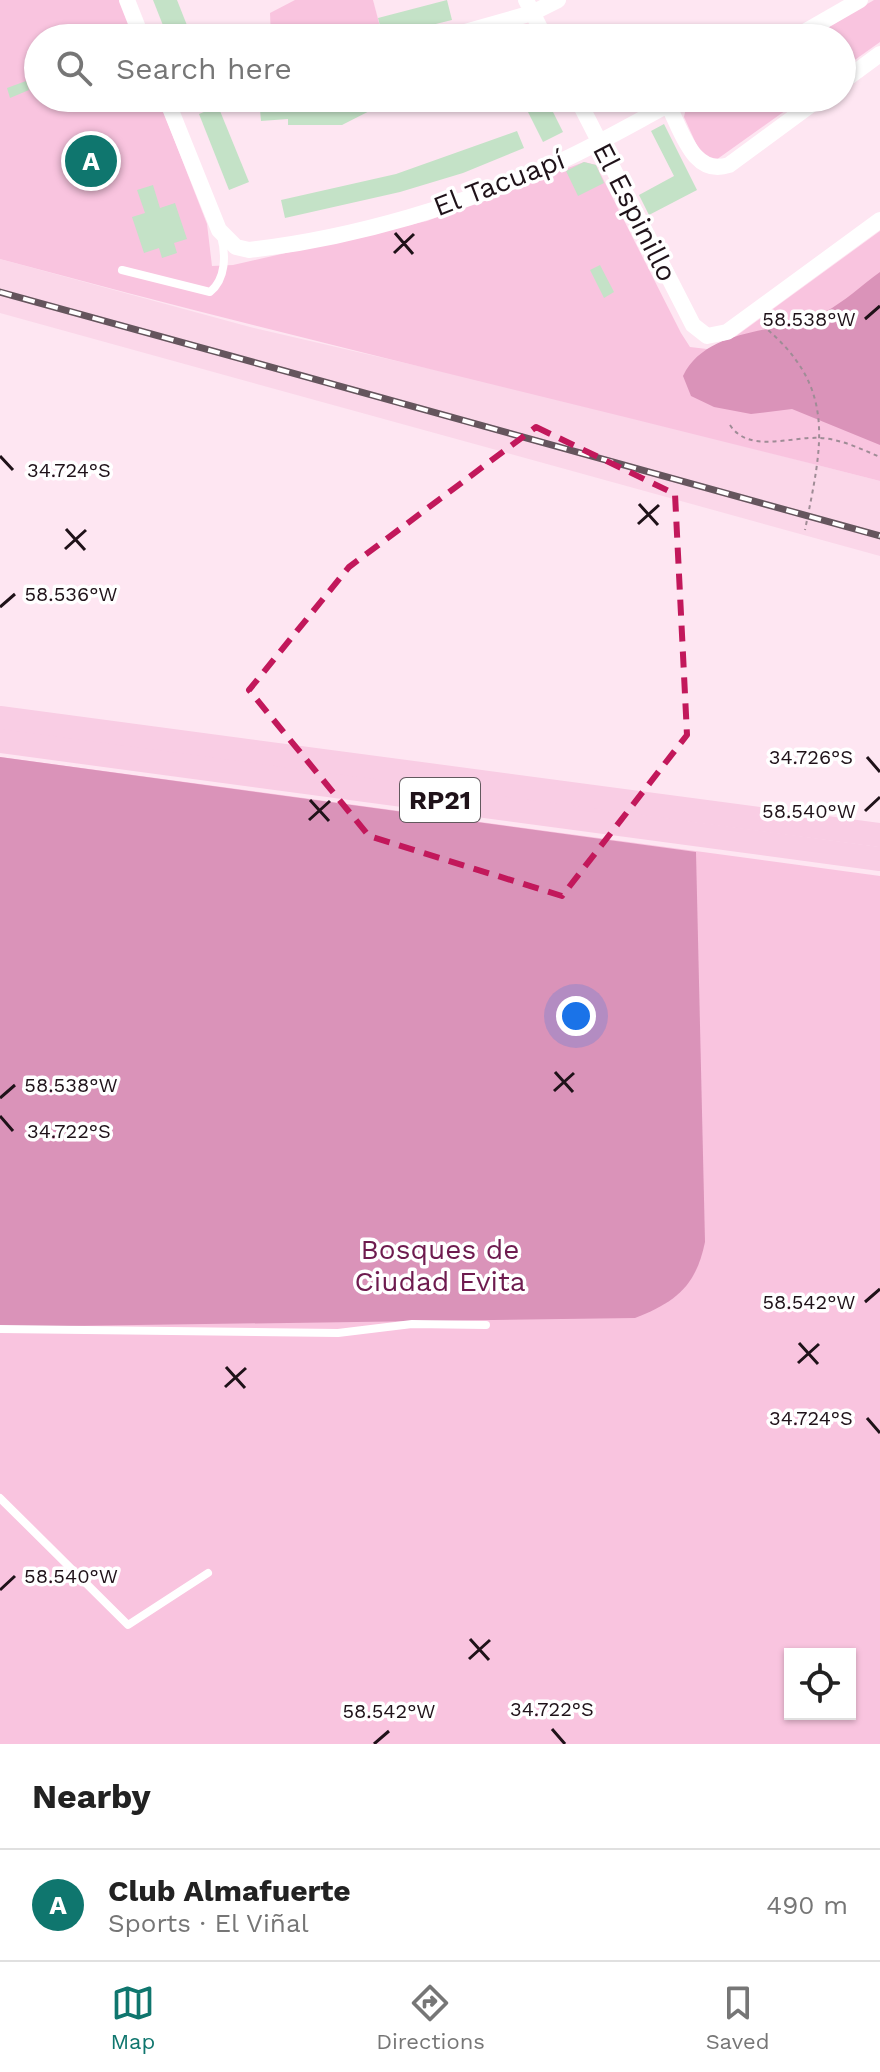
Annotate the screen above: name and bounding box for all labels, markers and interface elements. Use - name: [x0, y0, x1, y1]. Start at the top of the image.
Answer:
- search box: [24, 24, 856, 112]
- icon: search: [52, 46, 96, 90]
- text: Search here: [116, 51, 292, 86]
- pin: A: [65, 131, 117, 191]
- street label: El Espinillo: [586, 137, 684, 287]
- street label: El Tacuapí: [429, 143, 569, 223]
- text: 58.538°W: [762, 307, 856, 331]
- text: 34.724°S: [27, 458, 111, 482]
- text: 58.536°W: [24, 582, 118, 606]
- text: 34.726°S: [769, 745, 853, 769]
- road number: RP21: [400, 778, 480, 822]
- text: 58.540°W: [762, 799, 856, 823]
- your location: [556, 996, 596, 1036]
- text: 58.538°W: [24, 1073, 118, 1097]
- text: 34.722°S: [27, 1119, 111, 1143]
- park label: Bosques de Ciudad Evita: [355, 1233, 526, 1298]
- text: 58.542°W: [762, 1290, 856, 1314]
- text: 34.724°S: [769, 1406, 853, 1430]
- text: 58.540°W: [24, 1564, 118, 1588]
- map controls: [784, 1648, 856, 1720]
- button: locate: [784, 1648, 856, 1720]
- text: 34.722°S: [510, 1697, 594, 1721]
- text: 58.542°W: [342, 1699, 436, 1723]
- text: Nearby: [32, 1776, 151, 1816]
- text: Club Almafuerte: [108, 1873, 351, 1908]
- text: A: [49, 1890, 67, 1920]
- text: 490 m: [766, 1890, 848, 1920]
- text: Sports · El Viñal: [108, 1908, 309, 1938]
- tab: Map: [110, 1981, 155, 2054]
- tab: Directions: [376, 1981, 485, 2054]
- tab: Saved: [706, 1981, 770, 2054]

